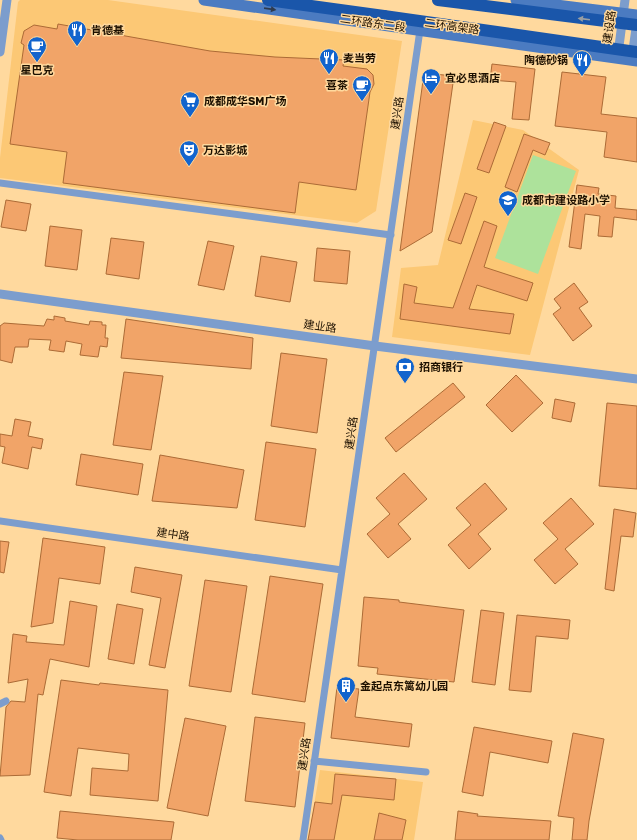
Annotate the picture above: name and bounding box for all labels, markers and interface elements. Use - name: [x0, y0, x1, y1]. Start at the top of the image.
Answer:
- one-way arrow: [264, 6, 276, 12]
- street label: 建设路: [601, 10, 618, 44]
- street label: 二环路东二段: [339, 12, 407, 35]
- street label: 二环高架路: [424, 16, 480, 37]
- one-way arrow: [578, 16, 590, 22]
- restaurant icon: 肯德基: [66, 19, 88, 47]
- place label: 肯德基: [91, 24, 124, 37]
- cafe icon: 星巴克: [26, 35, 48, 63]
- restaurant icon: 麦当劳: [318, 47, 340, 75]
- restaurant icon: 陶德砂锅: [571, 49, 593, 77]
- place label: 麦当劳: [343, 52, 376, 65]
- place label: 陶德砂锅: [524, 54, 568, 67]
- place label: 星巴克: [21, 64, 54, 77]
- hotel icon: 宜必思酒店: [420, 67, 442, 95]
- place label: 宜必思酒店: [445, 72, 500, 85]
- cafe icon: 喜茶: [351, 74, 373, 102]
- place label: 喜茶: [326, 79, 348, 92]
- supermarket icon: 成都成华SM广场: [179, 90, 201, 118]
- place label: 成都成华SM广场: [204, 95, 286, 108]
- street label: 建兴路: [389, 96, 406, 130]
- theatre icon: 万达影城: [178, 139, 200, 167]
- place label: 万达影城: [203, 144, 248, 157]
- school or university icon: 成都市建设路小学: [497, 189, 519, 217]
- place label: 成都市建设路小学: [522, 194, 610, 207]
- street label: 建业路: [303, 318, 337, 335]
- bank icon: 招商银行: [394, 356, 416, 384]
- place label: 招商银行: [419, 361, 463, 374]
- street label: 建兴路: [343, 416, 360, 450]
- street label: 建中路: [156, 526, 190, 543]
- building icon: 金起点东篱幼儿园: [335, 675, 357, 703]
- place label: 金起点东篱幼儿园: [360, 680, 448, 693]
- street label: 建兴路: [296, 737, 313, 771]

